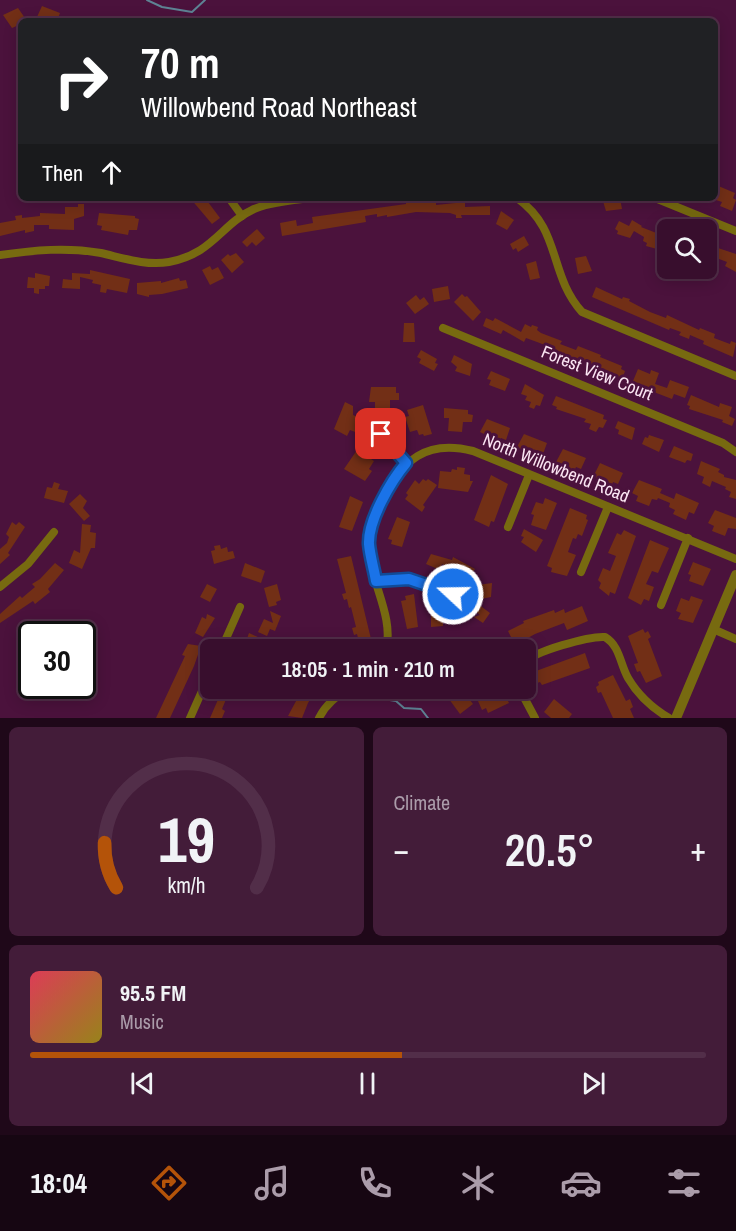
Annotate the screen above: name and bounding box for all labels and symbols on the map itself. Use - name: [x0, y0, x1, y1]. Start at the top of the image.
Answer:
- street label: Forest View Court: [538, 339, 657, 406]
- pin: [355, 408, 406, 459]
- street label: North Willowbend Road: [479, 427, 633, 508]
- position arrow: [421, 562, 485, 626]
- speed limit sign: 30: [18, 621, 96, 699]

